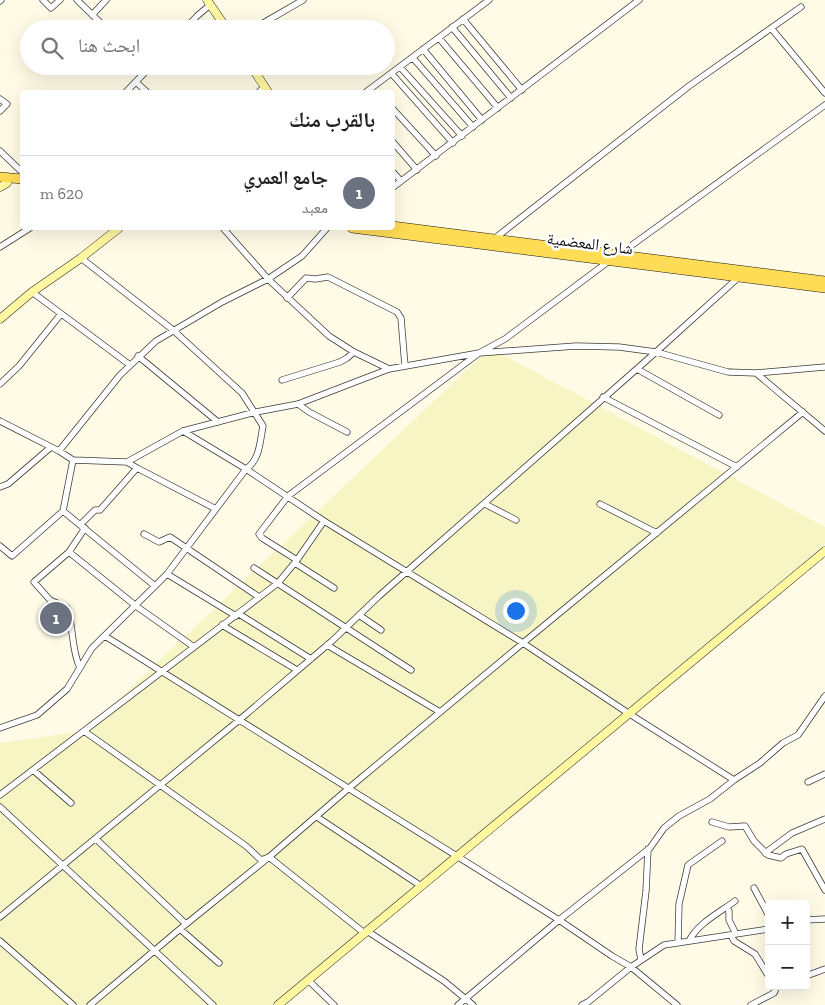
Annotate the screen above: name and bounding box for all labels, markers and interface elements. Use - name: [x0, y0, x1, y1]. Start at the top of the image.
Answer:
- search box: [20, 20, 395, 75]
- icon: search: [38, 34, 66, 62]
- text: ابحث هنا: [78, 34, 140, 57]
- text: بالقرب منك: [289, 107, 375, 132]
- text: جامع العمري: [243, 166, 328, 189]
- text: 620 m: [40, 184, 83, 203]
- text: 1: [356, 184, 362, 203]
- text: معبد: [302, 198, 328, 217]
- street label: شارع المعضمية: [546, 229, 634, 259]
- your location: [503, 598, 529, 624]
- pin: 1: [40, 599, 72, 637]
- map controls: [765, 900, 810, 990]
- button: +: [765, 900, 810, 945]
- button: −: [765, 945, 810, 990]

